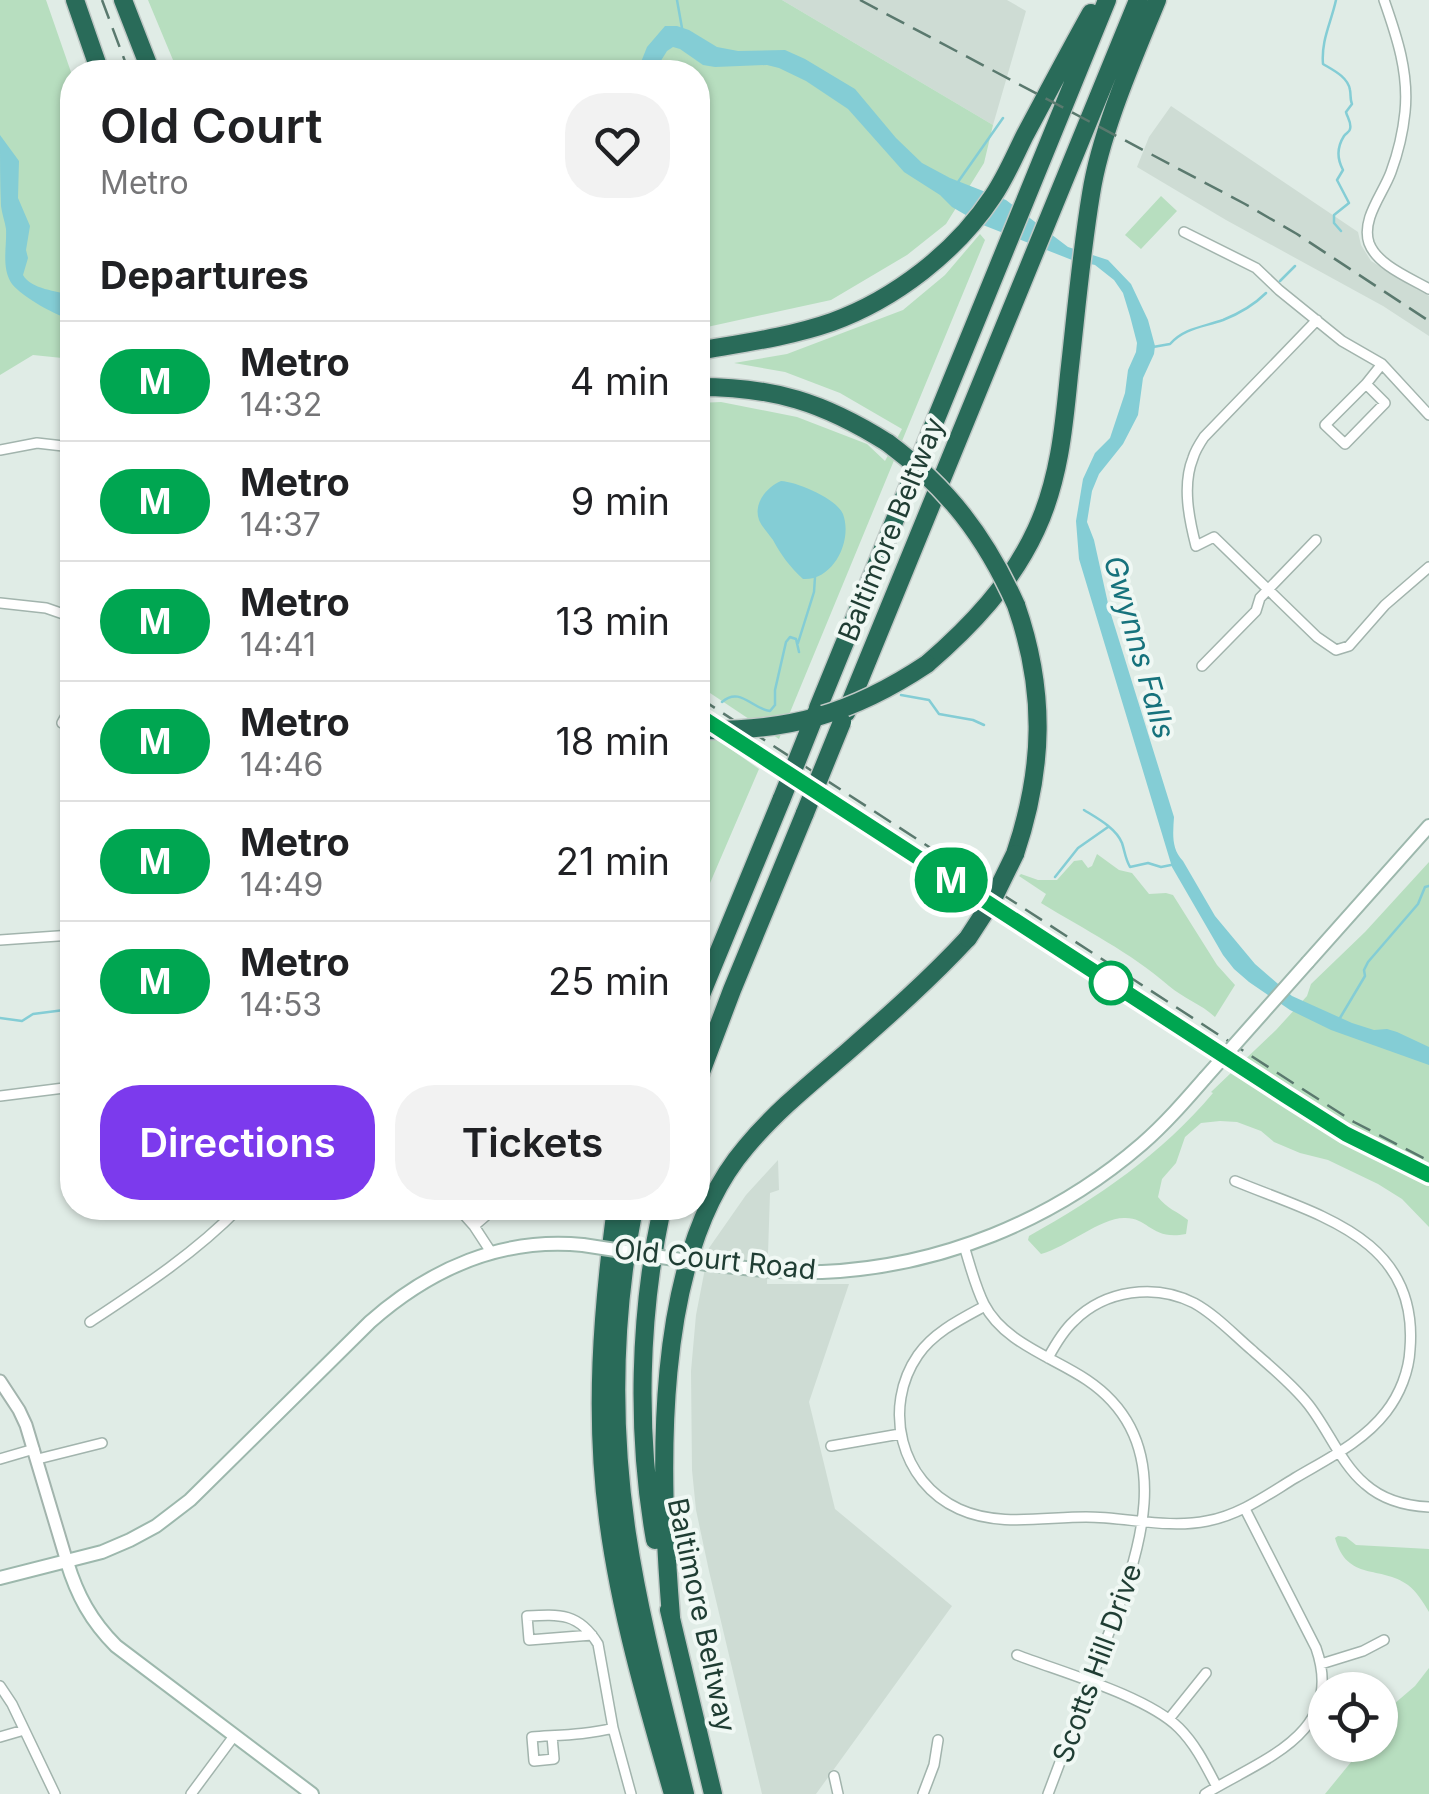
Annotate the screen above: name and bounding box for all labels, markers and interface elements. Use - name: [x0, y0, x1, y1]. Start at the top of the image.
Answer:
- button: heart: [565, 93, 670, 198]
- text: Old Court: [100, 96, 322, 155]
- text: Metro: [100, 163, 189, 202]
- text: Departures: [100, 252, 309, 298]
- text: Metro: [240, 339, 350, 385]
- text: 4 min: [570, 358, 670, 404]
- text: M: [139, 360, 171, 402]
- text: 14:32: [240, 385, 322, 424]
- street label: Baltimore Beltway: [831, 412, 951, 646]
- text: Metro: [240, 459, 350, 505]
- text: 9 min: [571, 478, 670, 524]
- text: M: [139, 480, 171, 522]
- text: 14:37: [240, 505, 321, 544]
- water label: Gwynns Falls: [1097, 551, 1183, 743]
- text: Metro: [240, 579, 350, 625]
- text: 13 min: [555, 598, 670, 644]
- text: M: [139, 600, 171, 642]
- text: 14:41: [240, 625, 316, 664]
- text: Metro: [240, 699, 350, 745]
- text: 18 min: [555, 718, 670, 764]
- text: M: [139, 720, 171, 762]
- text: 14:46: [240, 745, 323, 784]
- text: Metro: [240, 819, 350, 865]
- text: 21 min: [556, 838, 670, 884]
- text: M: [139, 840, 171, 882]
- line badge: M: [918, 848, 984, 912]
- text: M: [935, 859, 967, 901]
- text: 14:49: [240, 865, 323, 904]
- text: Metro: [240, 939, 350, 985]
- text: 25 min: [548, 958, 670, 1004]
- text: M: [139, 960, 171, 1002]
- unlabelled marker: [1090, 962, 1132, 1004]
- text: 14:53: [240, 985, 322, 1024]
- button: Directions: [100, 1085, 375, 1200]
- button: Tickets: [395, 1085, 670, 1200]
- street label: Old Court Road: [612, 1232, 818, 1286]
- street label: Baltimore Beltway: [661, 1495, 743, 1735]
- street label: Scotts Hill Drive: [1045, 1559, 1149, 1767]
- map controls: [1308, 1672, 1398, 1762]
- button: locate: [1308, 1672, 1398, 1762]

